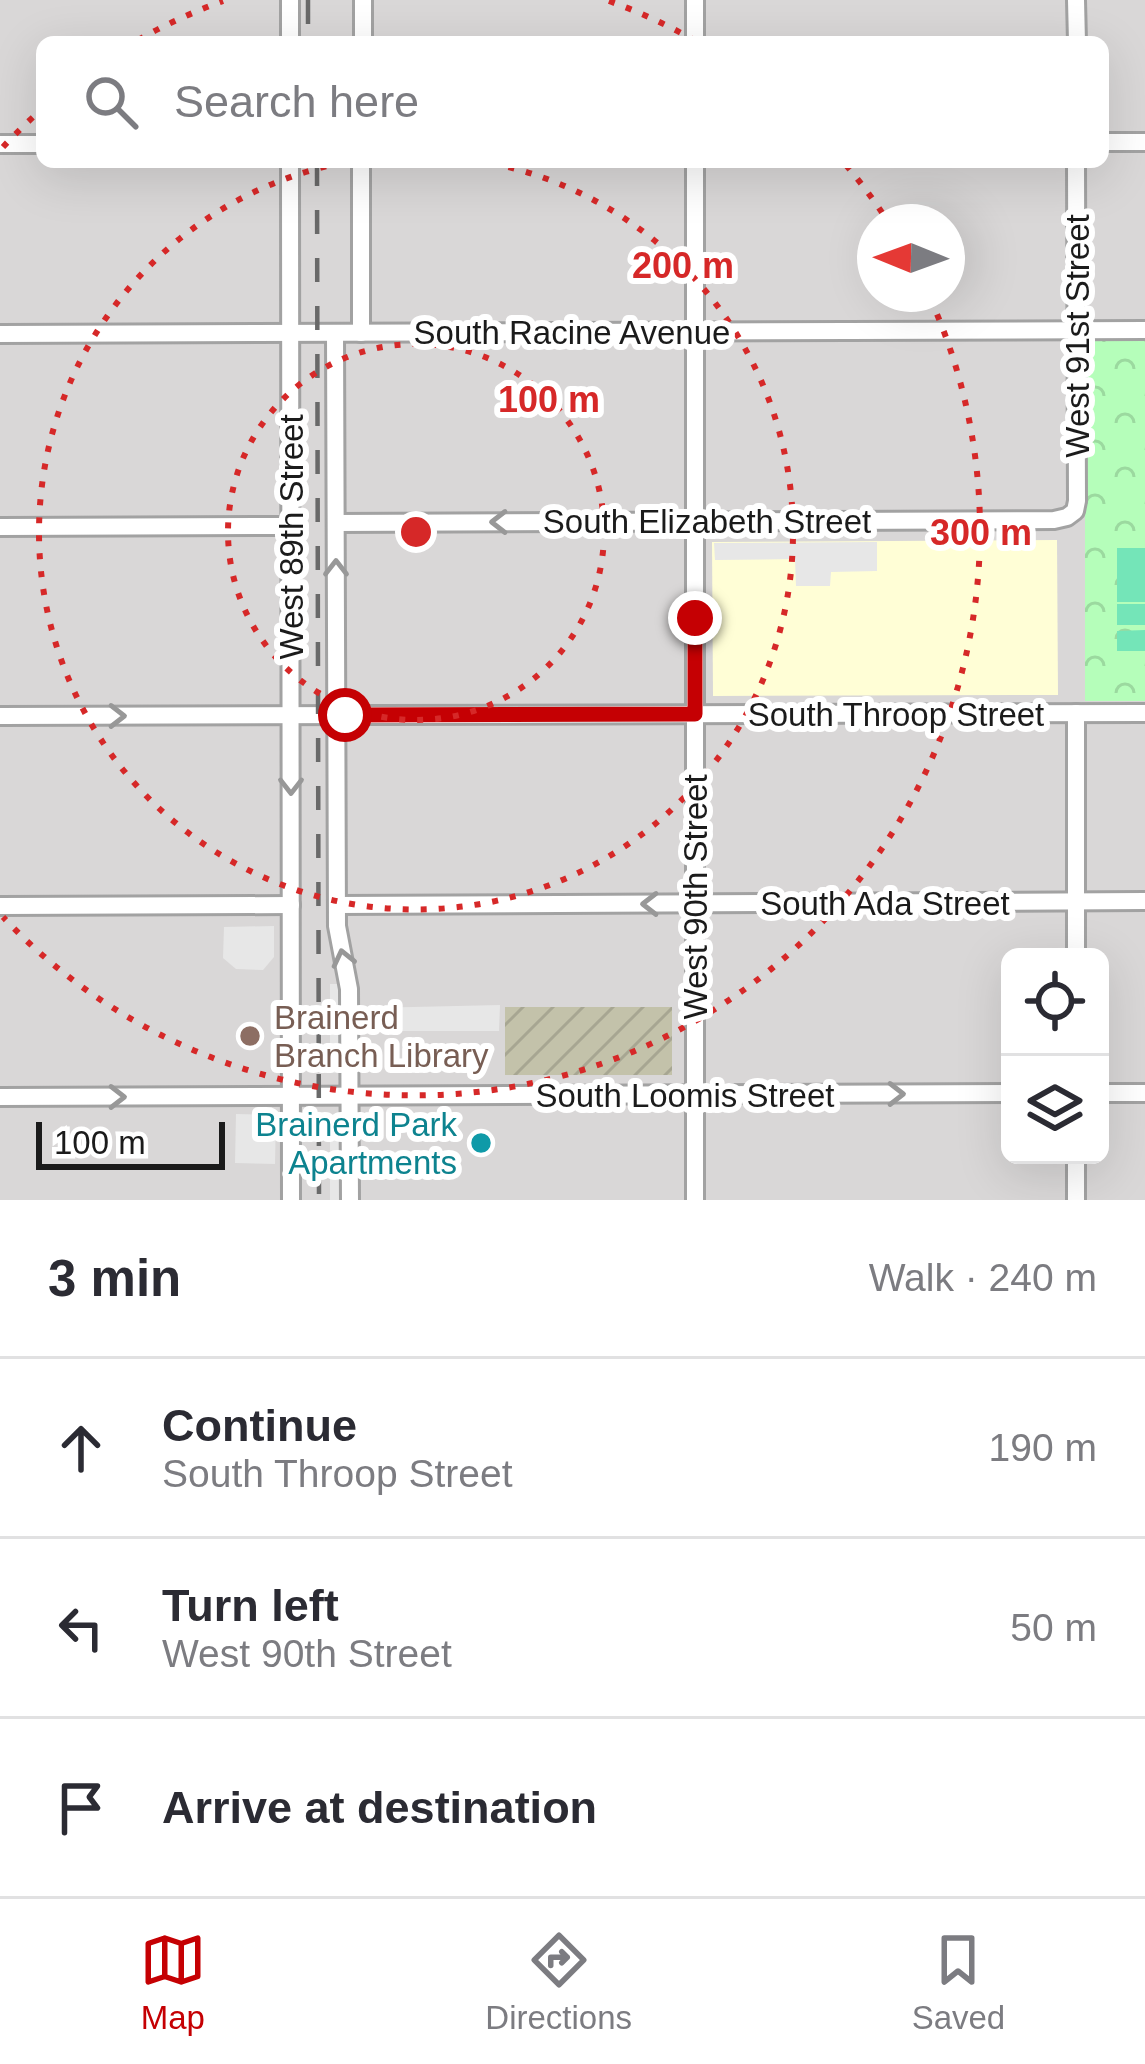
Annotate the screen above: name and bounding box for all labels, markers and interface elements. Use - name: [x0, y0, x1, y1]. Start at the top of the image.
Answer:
- search box: [36, 36, 1109, 168]
- icon: search: [78, 69, 144, 135]
- text: Search here: [174, 76, 419, 127]
- north arrow: [857, 204, 965, 312]
- street label: West 91st Street: [1059, 214, 1096, 458]
- text: 200 m: [632, 245, 734, 286]
- street label: South Racine Avenue: [414, 314, 730, 351]
- text: 100 m: [498, 379, 600, 420]
- street label: West 89th Street: [273, 414, 310, 660]
- street label: South Elizabeth Street: [543, 503, 871, 540]
- one-way arrow: [489, 509, 507, 535]
- centre of rings: [395, 511, 437, 553]
- text: 300 m: [930, 512, 1032, 553]
- one-way arrow: [323, 558, 349, 576]
- route end: [668, 591, 722, 645]
- route start: [318, 688, 372, 742]
- street label: South Throop Street: [748, 696, 1044, 733]
- one-way arrow: [109, 703, 127, 729]
- street label: West 90th Street: [677, 774, 714, 1020]
- one-way arrow: [278, 778, 304, 796]
- street label: South Ada Street: [760, 885, 1010, 922]
- one-way arrow: [640, 891, 658, 917]
- one-way arrow: [332, 948, 357, 968]
- map controls: [1001, 948, 1109, 1164]
- button: locate: [1001, 948, 1109, 1056]
- place label: Brainerd Branch Library: [274, 999, 489, 1074]
- marker: Brainerd Branch Library: [237, 1023, 263, 1049]
- button: layers: [1001, 1056, 1109, 1164]
- street label: South Loomis Street: [536, 1077, 835, 1114]
- one-way arrow: [888, 1081, 906, 1107]
- one-way arrow: [109, 1084, 127, 1110]
- place label: Brainerd Park Apartments: [255, 1106, 457, 1181]
- scale bar: [36, 1116, 225, 1169]
- text: 100 m: [54, 1124, 146, 1161]
- marker: Brainerd Park Apartments: [468, 1130, 494, 1156]
- text: 3 min: [48, 1250, 181, 1307]
- text: Walk · 240 m: [869, 1256, 1097, 1299]
- text: Continue: [162, 1400, 357, 1451]
- icon: ahead: [48, 1415, 114, 1481]
- text: 190 m: [989, 1426, 1097, 1469]
- text: South Throop Street: [162, 1452, 513, 1495]
- text: Turn left: [162, 1580, 339, 1631]
- icon: left: [48, 1595, 114, 1661]
- text: 50 m: [1010, 1606, 1097, 1649]
- text: West 90th Street: [162, 1632, 452, 1675]
- icon: arrive: [48, 1775, 114, 1841]
- text: Arrive at destination: [162, 1782, 597, 1833]
- tab: Map: [140, 1927, 206, 2037]
- tab: Directions: [485, 1927, 632, 2037]
- tab: Saved: [912, 1927, 1005, 2037]

